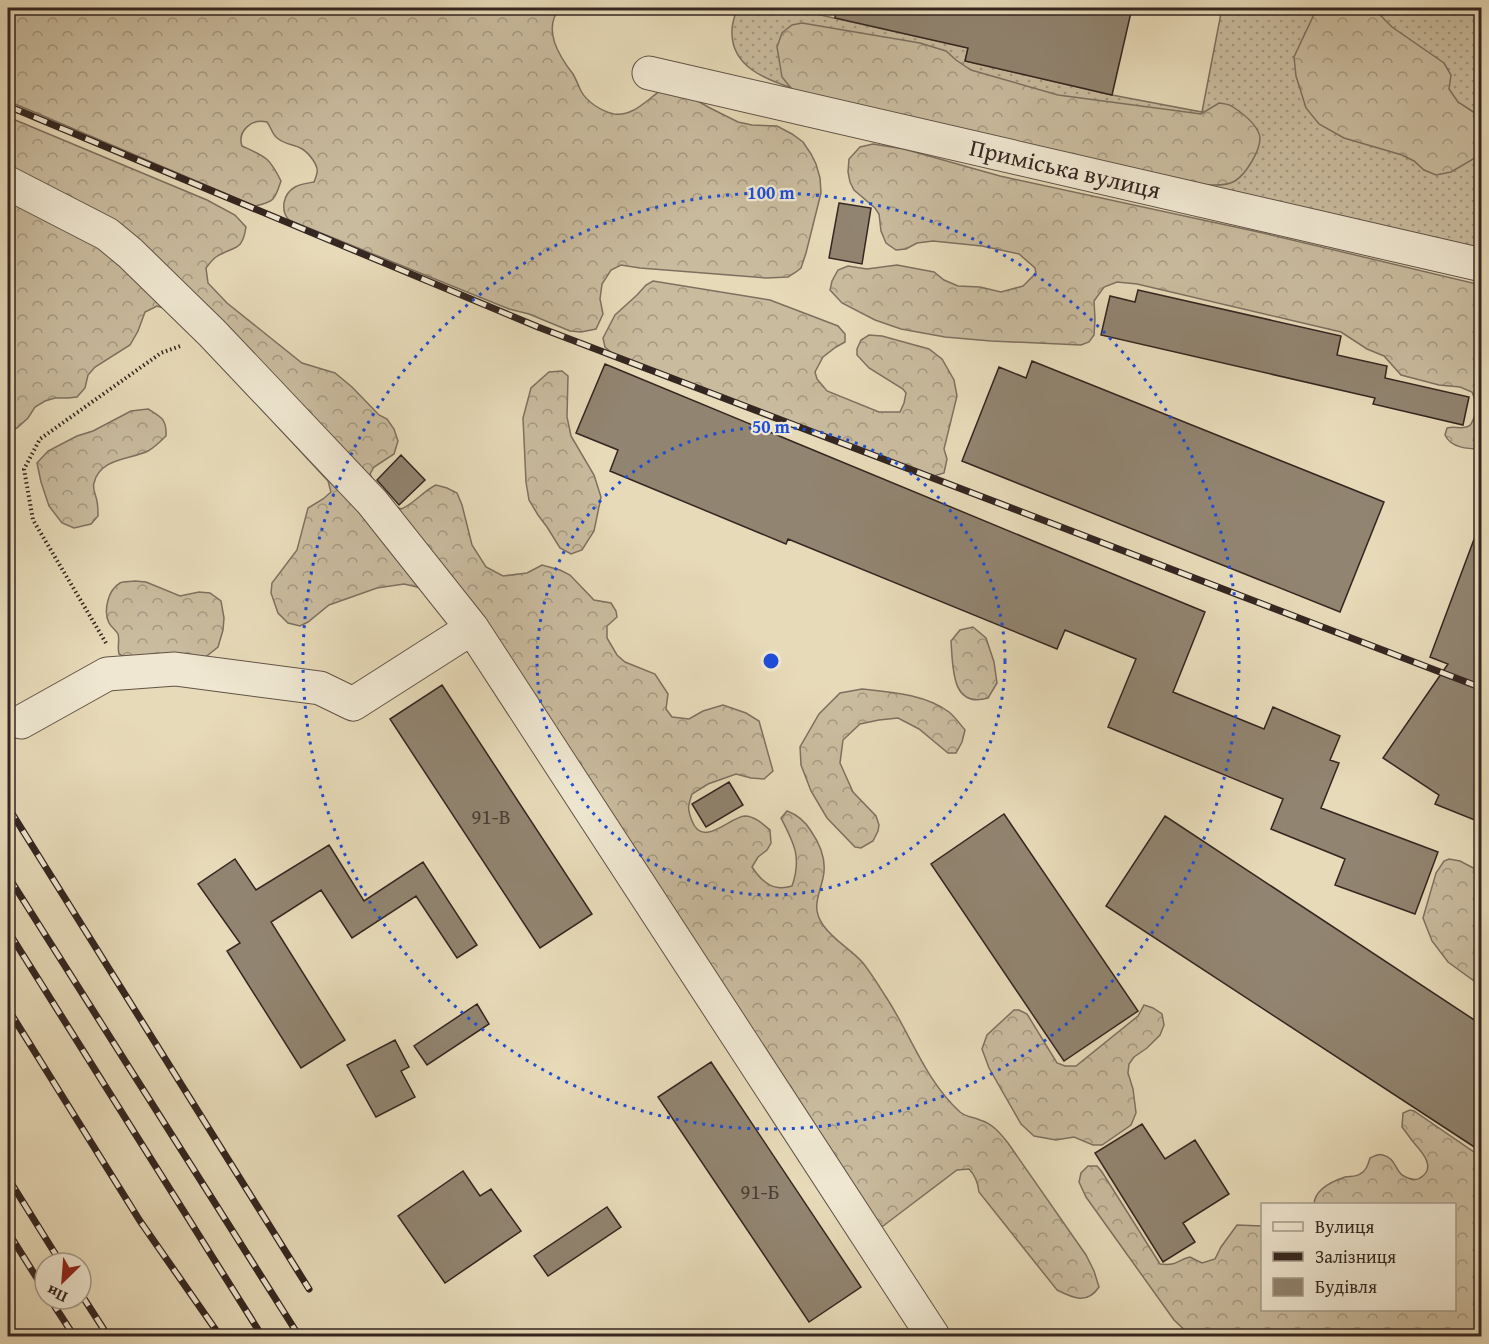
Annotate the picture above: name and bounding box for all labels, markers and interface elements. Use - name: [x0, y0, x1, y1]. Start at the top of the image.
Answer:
- street label: Приміська вулиця: [966, 130, 1164, 208]
- text: 100 m: [747, 179, 795, 206]
- text: 50 m: [752, 413, 791, 440]
- centre of rings: [761, 651, 781, 671]
- house number: 91-В: [471, 801, 511, 832]
- house number: 91-Б: [740, 1176, 780, 1207]
- legend: [1261, 1203, 1456, 1311]
- text: Вулиця: [1315, 1213, 1374, 1240]
- text: Залізниця: [1315, 1243, 1396, 1270]
- north arrow: [33, 1251, 93, 1311]
- text: Будівля: [1315, 1273, 1377, 1300]
- text: Пн: [42, 1279, 71, 1310]

